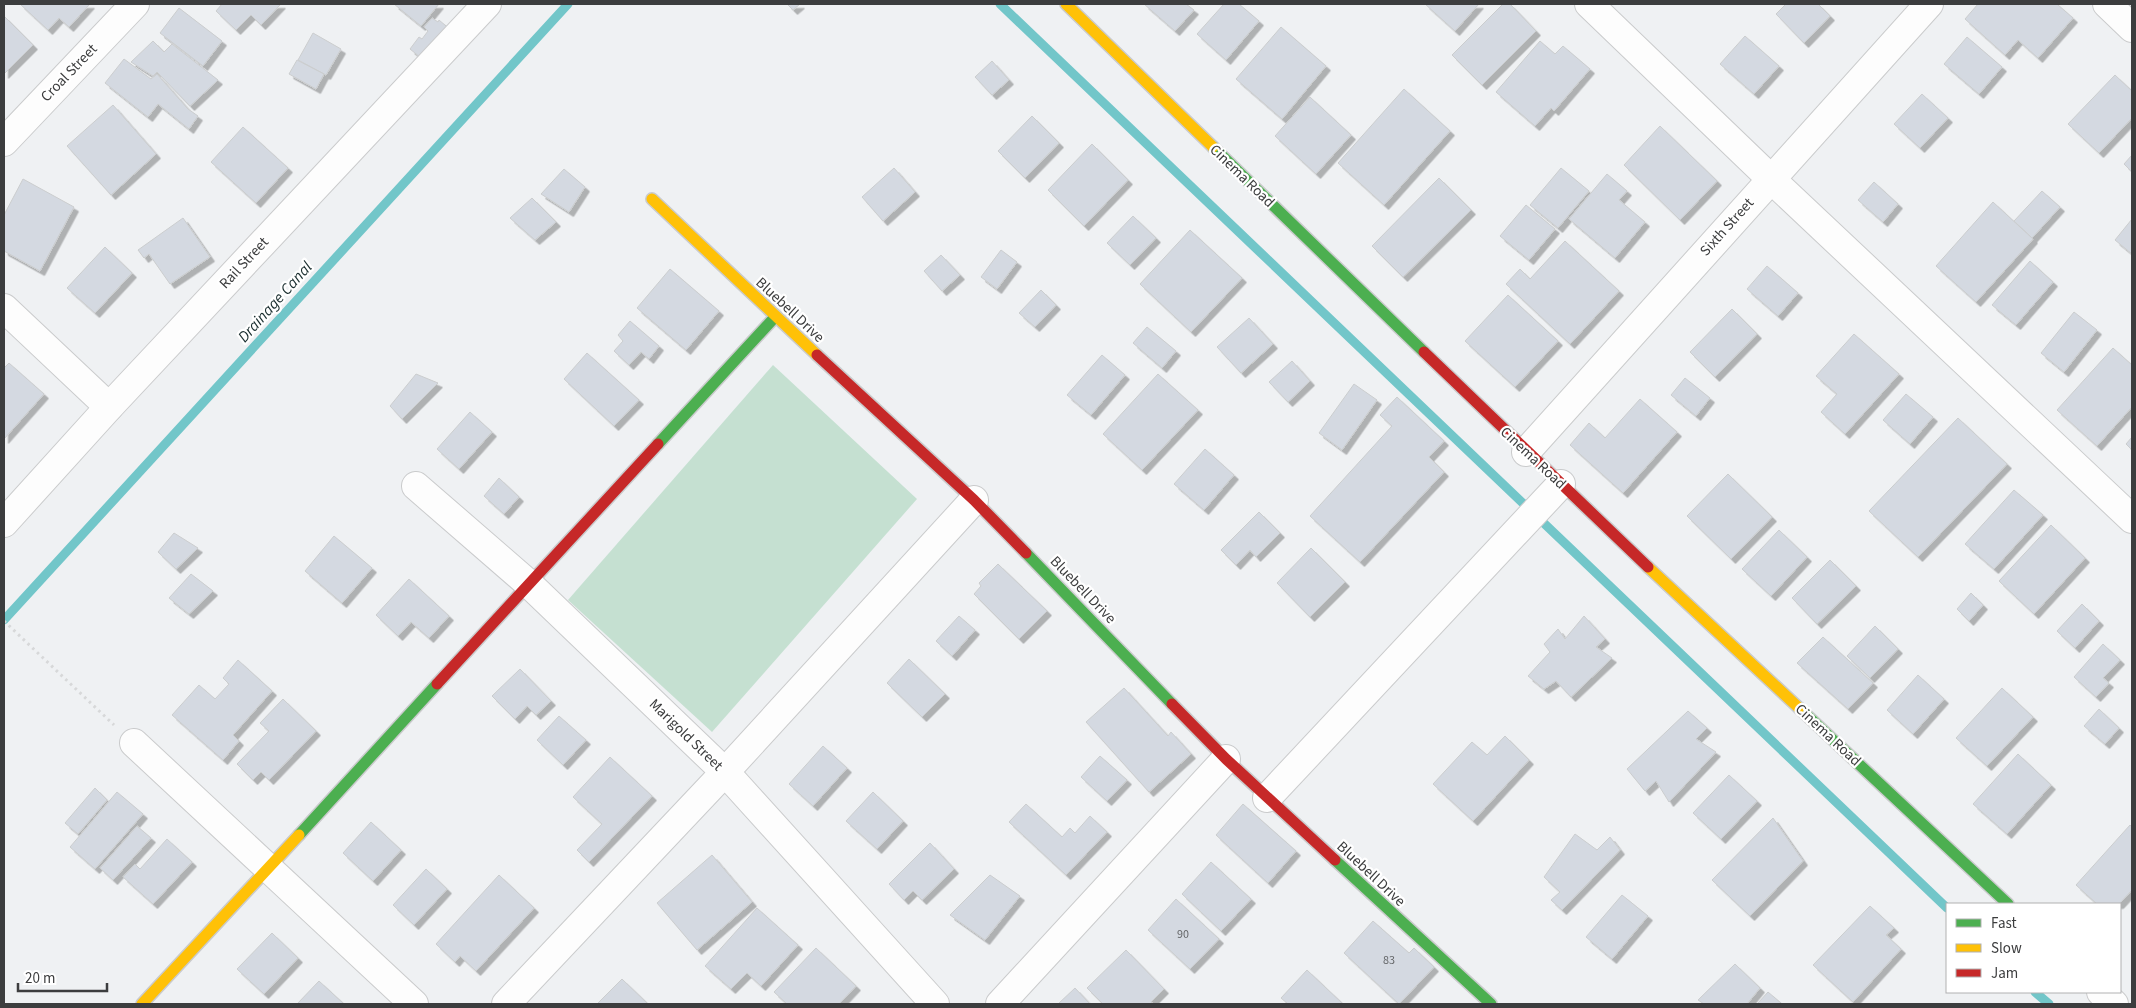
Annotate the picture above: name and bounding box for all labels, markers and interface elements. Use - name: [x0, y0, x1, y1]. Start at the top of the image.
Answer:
- street label: Croal Street: [36, 39, 102, 107]
- street label: Cinema Road: [1205, 140, 1279, 212]
- street label: Sixth Street: [1695, 193, 1759, 261]
- street label: Rail Street: [214, 232, 274, 294]
- water label: Drainage Canal: [233, 257, 317, 347]
- street label: Bluebell Drive: [751, 273, 829, 347]
- street label: Cinema Road: [1495, 422, 1571, 494]
- street label: Bluebell Drive: [1045, 551, 1121, 629]
- street label: Marigold Street: [644, 694, 728, 776]
- street label: Cinema Road: [1790, 699, 1866, 771]
- street label: Bluebell Drive: [1332, 837, 1410, 911]
- legend: [1946, 903, 2121, 993]
- text: Fast: [1991, 913, 2017, 934]
- house number: 90: [1177, 926, 1189, 943]
- text: Slow: [1991, 938, 2022, 959]
- house number: 83: [1383, 952, 1395, 969]
- scale bar: [18, 960, 106, 992]
- text: Jam: [1991, 963, 2018, 984]
- text: 20 m: [25, 968, 55, 989]

